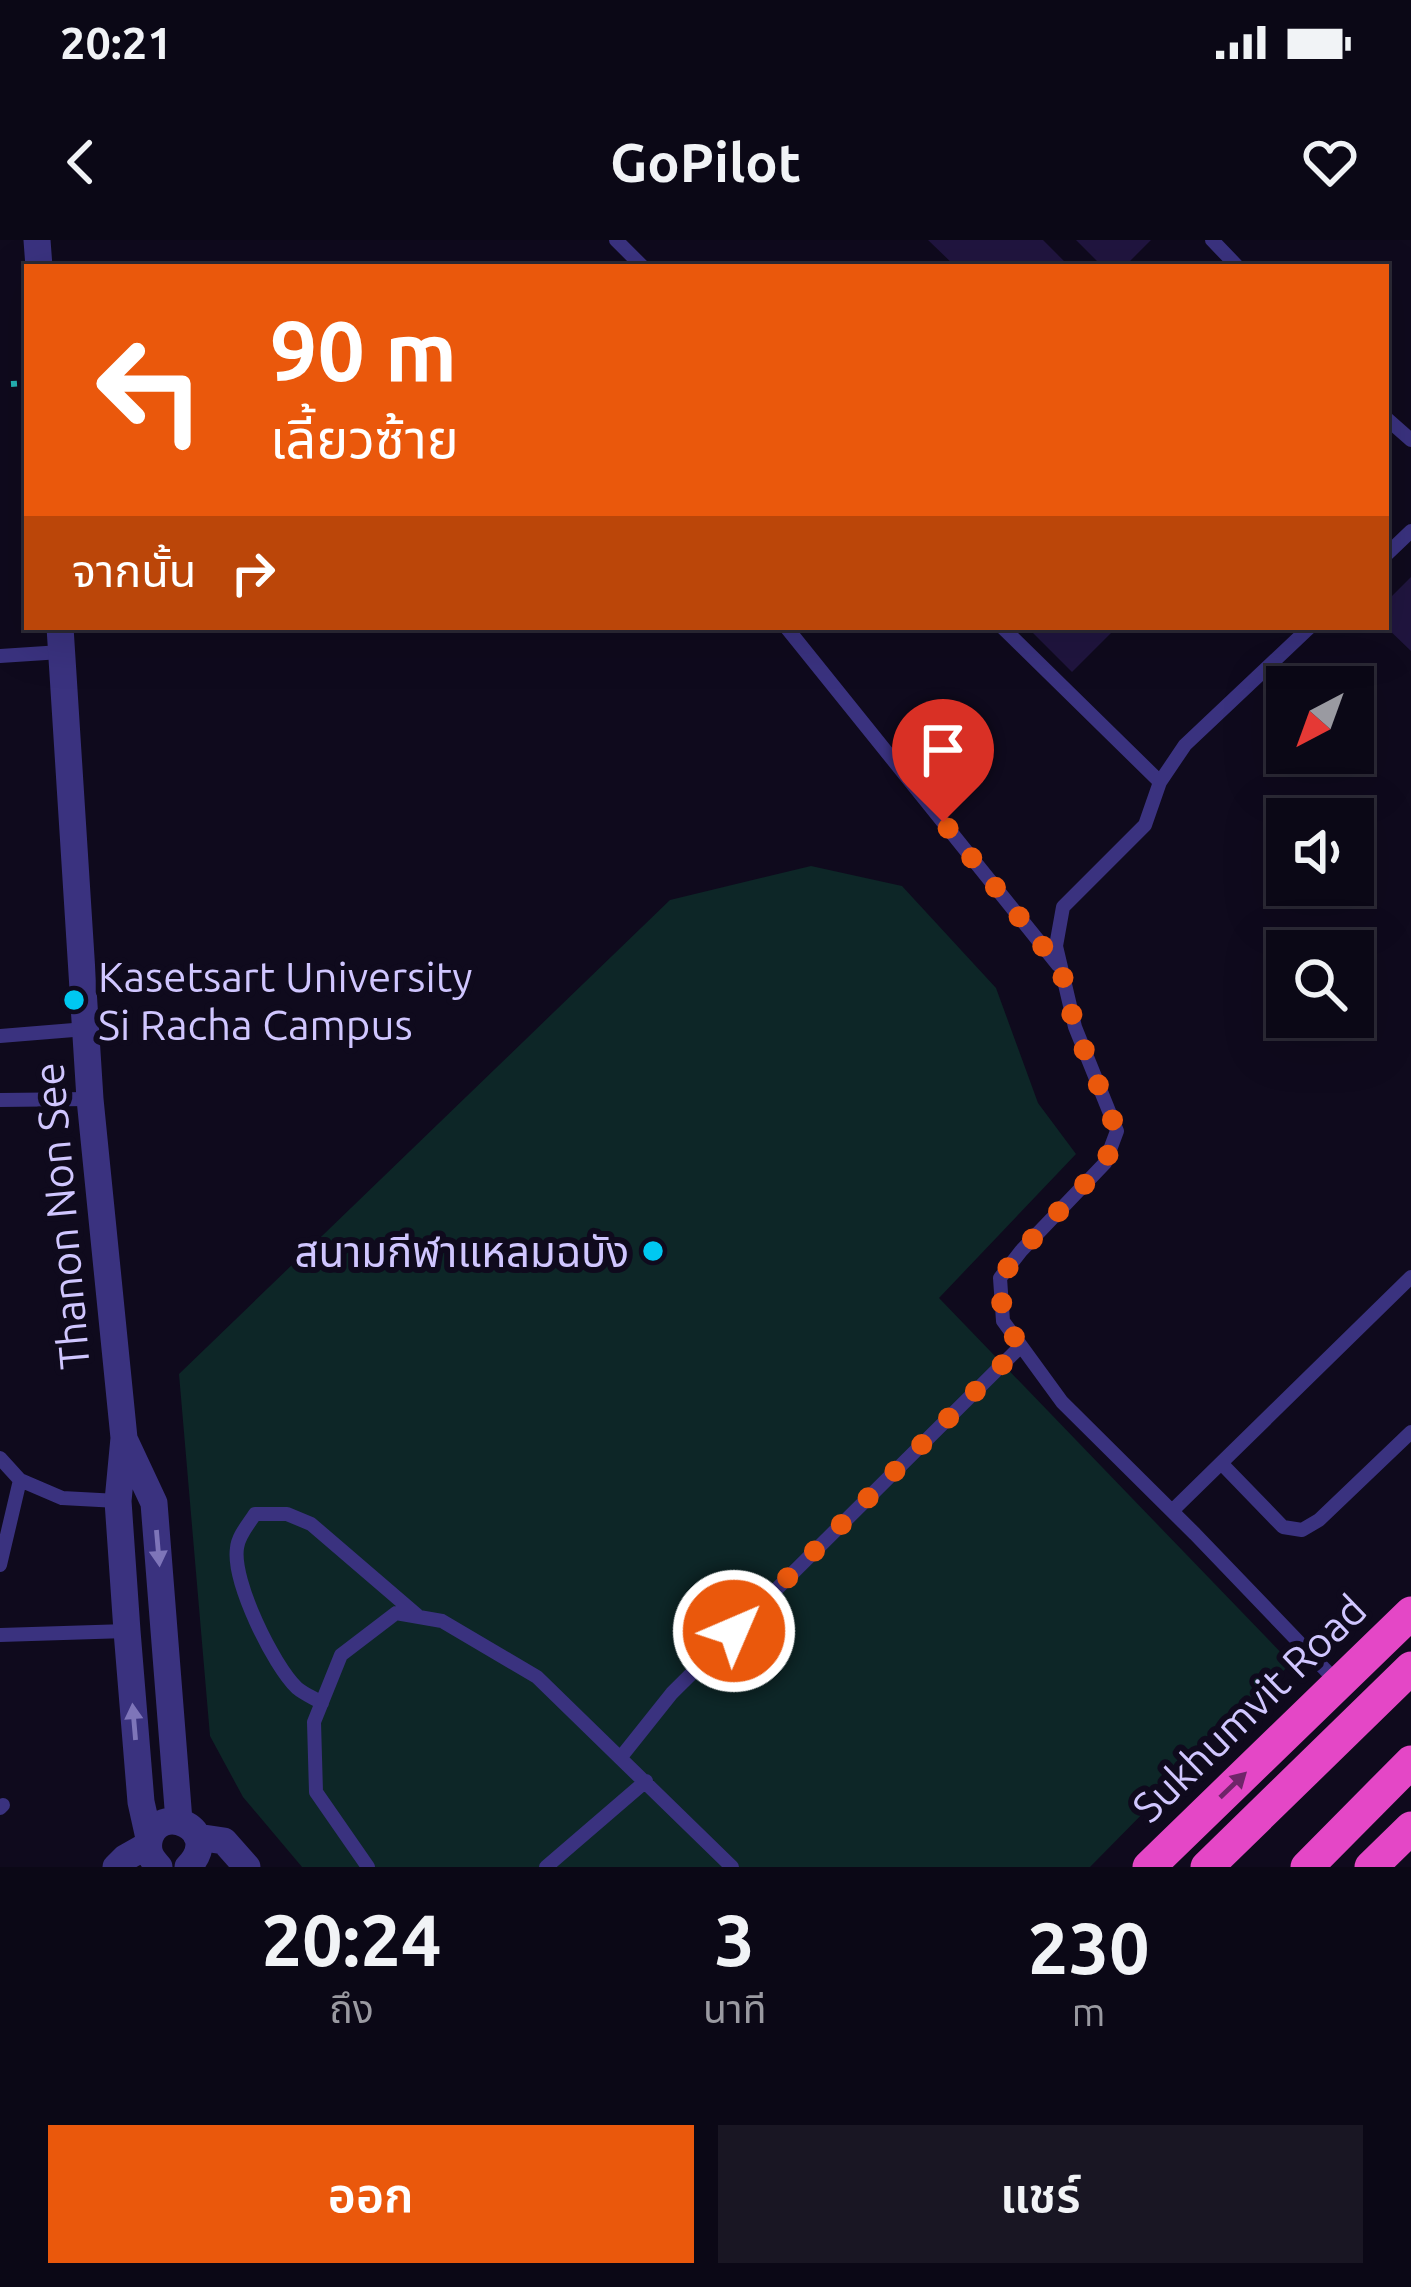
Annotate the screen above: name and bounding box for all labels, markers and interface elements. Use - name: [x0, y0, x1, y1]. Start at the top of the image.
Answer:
- text: 20:21: [60, 17, 173, 68]
- icon: back: [48, 129, 114, 195]
- icon: heart: [1297, 129, 1363, 195]
- text: GoPilot: [610, 132, 801, 192]
- text: 90 m: [270, 303, 457, 397]
- icon: left: [72, 312, 228, 468]
- text: เลี้ยวซ้าย: [270, 408, 459, 468]
- icon: right: [220, 540, 286, 606]
- text: จากนั้น: [72, 545, 196, 596]
- north arrow: [1266, 666, 1374, 774]
- map controls: [1266, 666, 1374, 1038]
- pin: [892, 699, 994, 822]
- icon: arrive: [910, 717, 976, 783]
- button: sound: [1266, 798, 1374, 906]
- button: search: [1266, 930, 1374, 1038]
- place label: Kasetsart University Si Racha Campus: [98, 953, 472, 1048]
- marker: Kasetsart University Si Racha Campus: [61, 987, 87, 1013]
- street label: Thanon Non See: [24, 1061, 98, 1371]
- place label: สนามกีฬาแหลมฉบัง: [295, 1228, 629, 1275]
- marker: สนามกีฬาแหลมฉบัง: [640, 1238, 666, 1264]
- one-way arrow: [149, 1530, 168, 1567]
- position arrow: [671, 1568, 797, 1694]
- street label: Sukhumvit Road: [1123, 1585, 1375, 1831]
- one-way arrow: [125, 1703, 144, 1740]
- one-way arrow: [1218, 1772, 1247, 1800]
- text: 20:24: [261, 1899, 442, 1980]
- text: 3: [714, 1899, 755, 1980]
- text: 230: [1028, 1907, 1150, 1988]
- text: ถึง: [329, 1987, 374, 2030]
- text: นาที: [703, 1987, 766, 2030]
- text: m: [1072, 1990, 1106, 2033]
- button: ออก: [48, 2125, 694, 2263]
- button: แชร์: [718, 2125, 1363, 2263]

